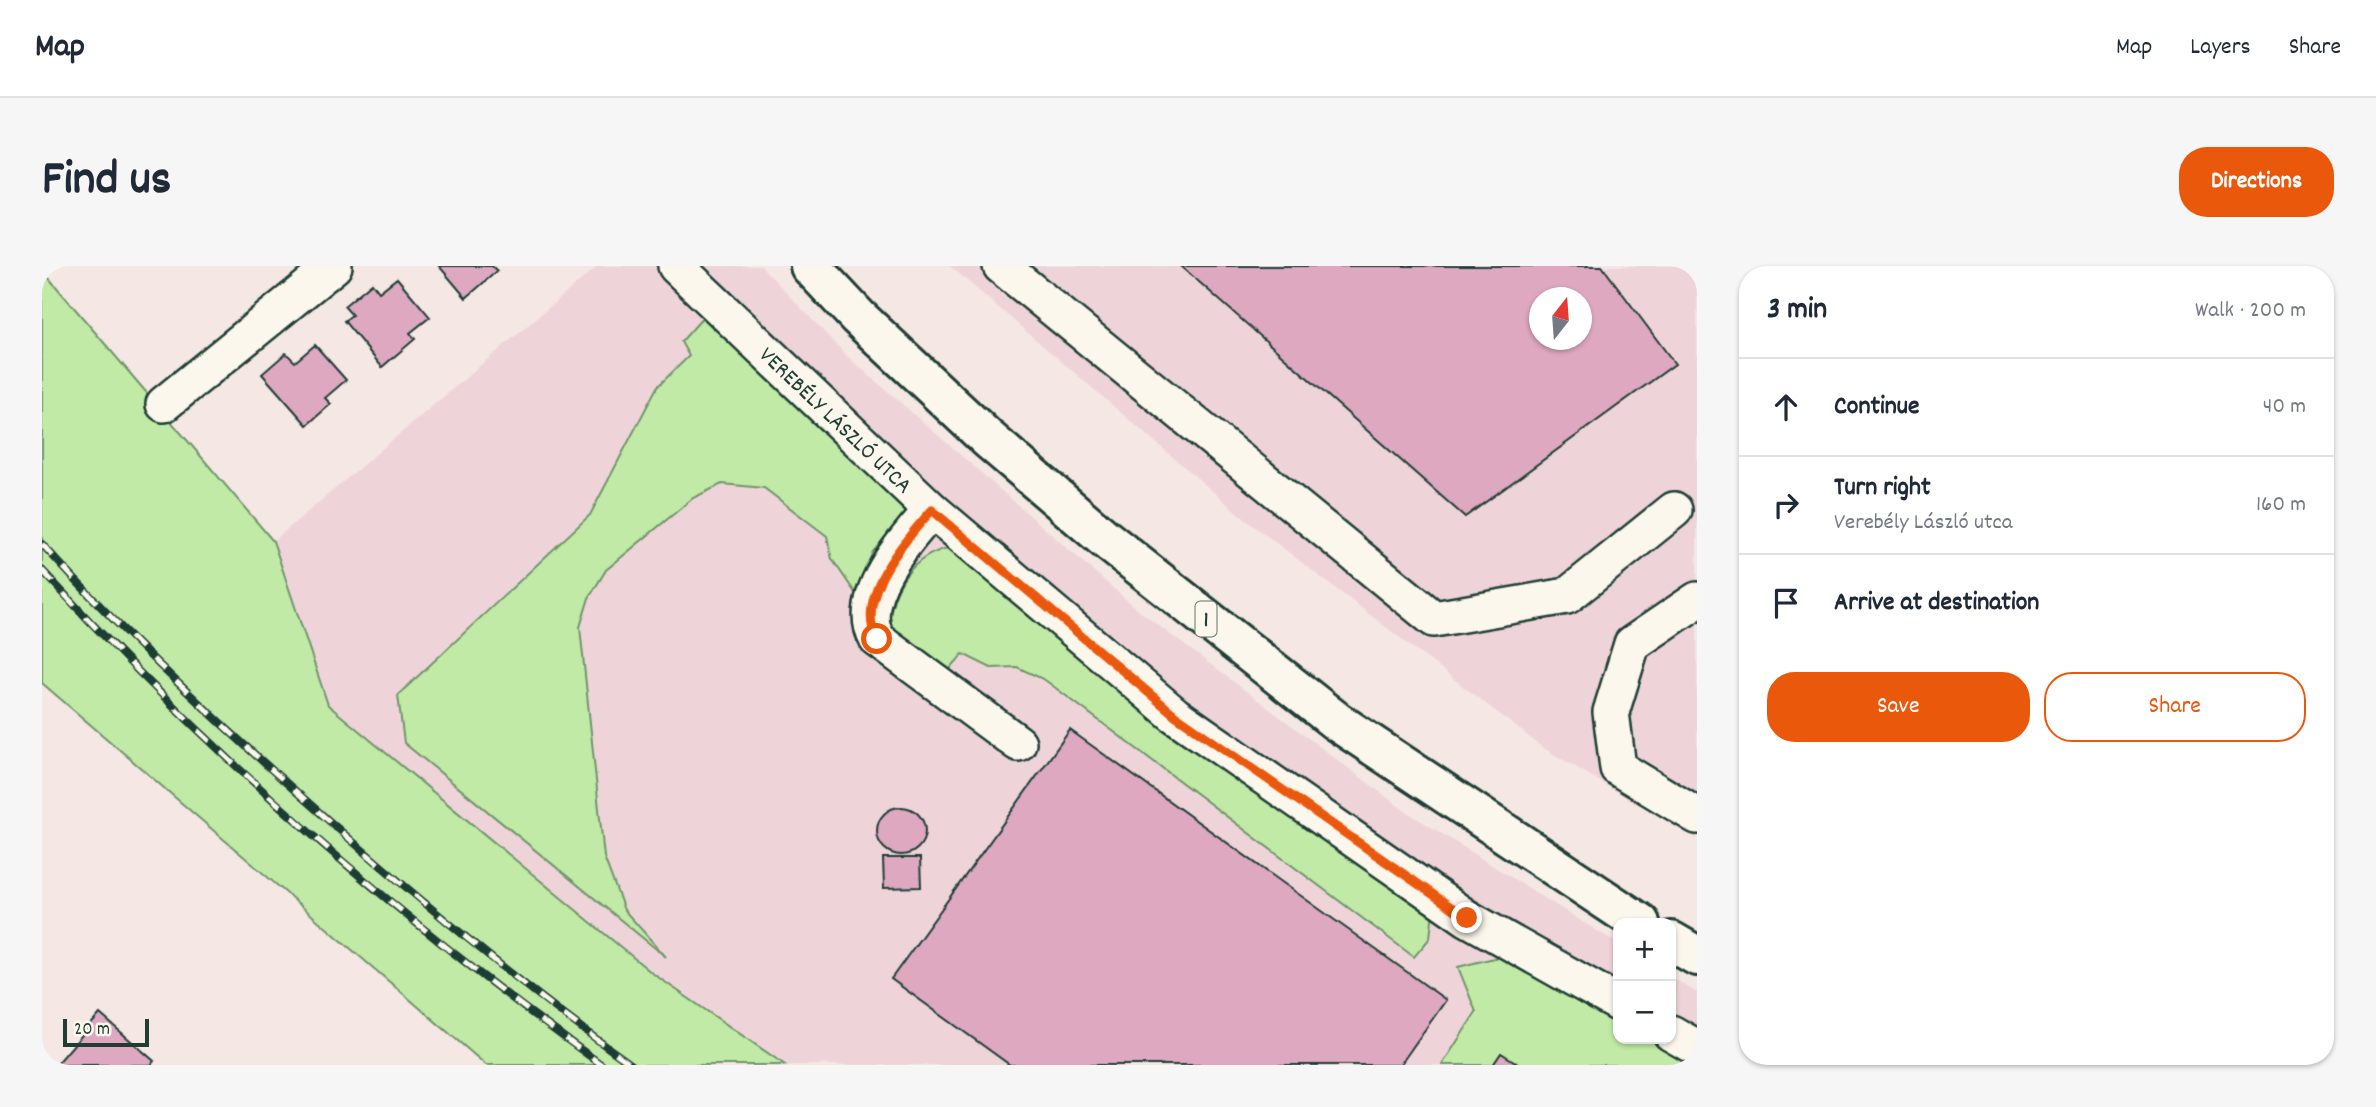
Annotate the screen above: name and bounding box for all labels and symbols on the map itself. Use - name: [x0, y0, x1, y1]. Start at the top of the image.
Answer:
- north arrow: [1529, 287, 1592, 350]
- street label: VEREBÉLY LÁSZLÓ UTCA: [750, 340, 918, 503]
- road number: 1: [1196, 602, 1216, 636]
- route start: [861, 623, 892, 654]
- route end: [1451, 902, 1482, 933]
- scale bar: [63, 1016, 149, 1048]

